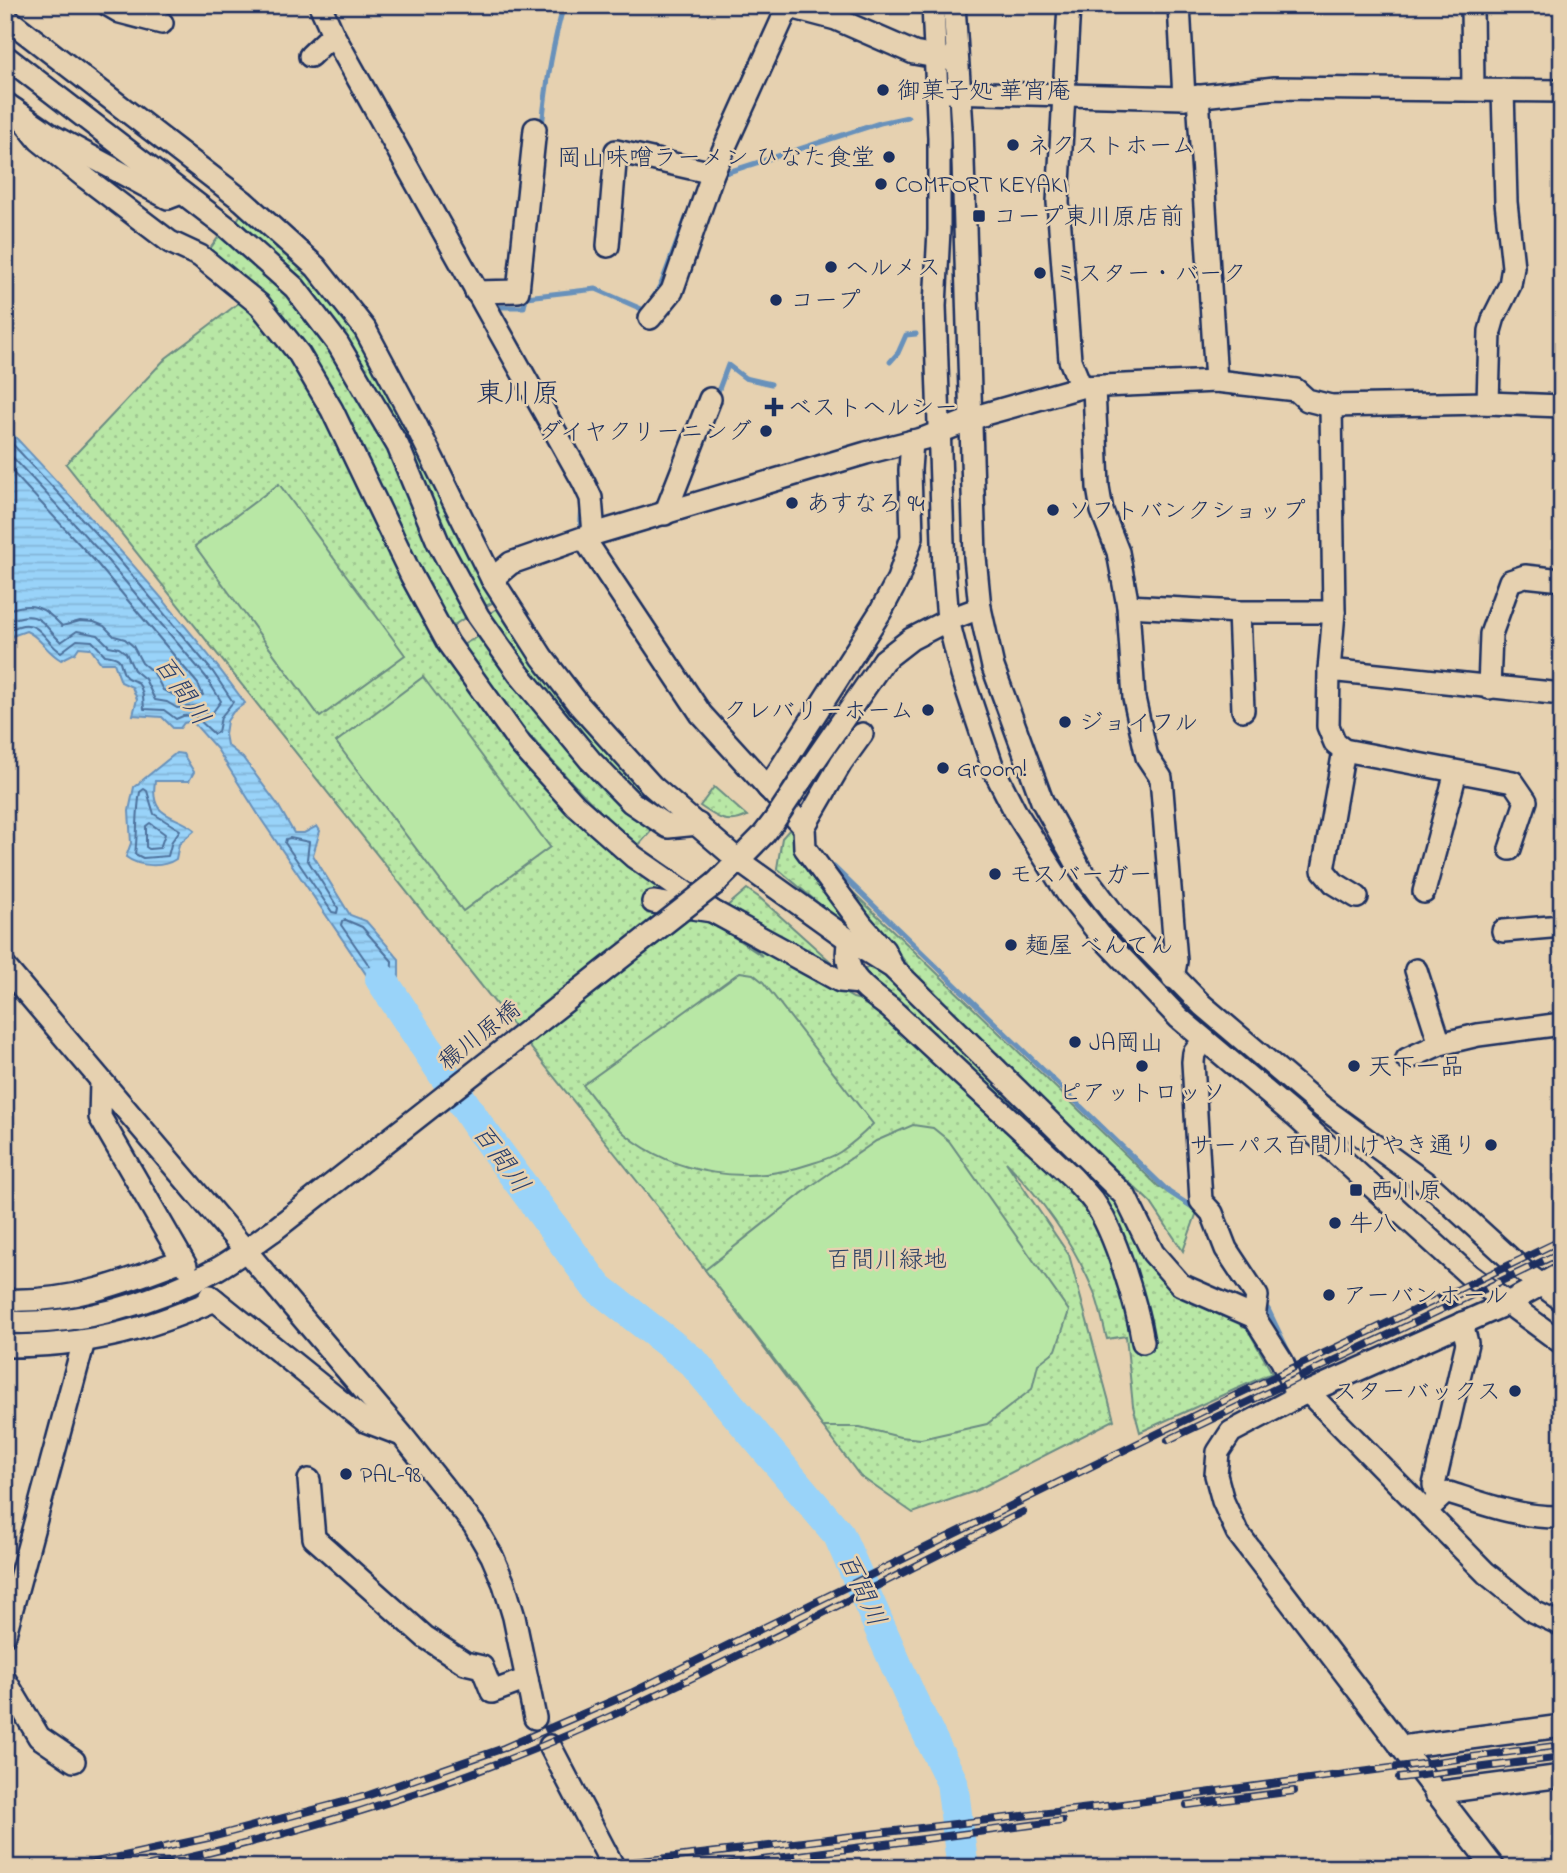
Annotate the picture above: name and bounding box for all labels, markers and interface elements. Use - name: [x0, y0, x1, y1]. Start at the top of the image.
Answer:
- place label: 御菓子処 華宵庵: [897, 75, 1071, 110]
- marker: 御菓子処 華宵庵: [875, 82, 891, 98]
- place label: ネクストホーム: [1027, 130, 1195, 165]
- marker: ネクストホーム: [1005, 137, 1021, 153]
- place label: 岡山味噌ラーメン ひなた食堂: [557, 142, 875, 177]
- marker: 岡山味噌ラーメン ひなた食堂: [881, 149, 897, 165]
- place label: COMFORT KEYAKI: [895, 169, 1068, 204]
- marker: COMFORT KEYAKI: [873, 176, 889, 192]
- place label: コープ東川原店前: [993, 201, 1184, 236]
- marker: コープ東川原店前: [971, 208, 987, 224]
- place label: ヘルメス: [845, 252, 941, 287]
- place label: ミスター・バーク: [1054, 258, 1246, 293]
- marker: ヘルメス: [823, 259, 839, 275]
- marker: ミスター・バーク: [1032, 265, 1048, 281]
- place label: コープ: [790, 285, 861, 320]
- marker: コープ: [768, 292, 784, 308]
- district label: 東川原: [476, 375, 560, 416]
- place label: ベストヘルシー: [788, 392, 958, 427]
- marker: ベストヘルシー: [766, 399, 782, 415]
- place label: ダイヤクリーニング: [538, 416, 752, 451]
- marker: ダイヤクリーニング: [758, 423, 774, 439]
- place label: あすなろ 94: [806, 488, 925, 523]
- marker: あすなろ 94: [784, 495, 800, 511]
- place label: ソフトバンクショップ: [1067, 495, 1306, 530]
- marker: ソフトバンクショップ: [1045, 502, 1061, 518]
- water label: 百間川: [143, 649, 218, 735]
- place label: クレバリーホーム: [723, 695, 914, 730]
- marker: クレバリーホーム: [920, 702, 936, 718]
- place label: ジョイフル: [1079, 707, 1198, 742]
- marker: ジョイフル: [1057, 714, 1073, 730]
- place label: Groom!: [957, 753, 1027, 788]
- marker: Groom!: [935, 760, 951, 776]
- place label: モスバーガー: [1009, 859, 1153, 894]
- marker: モスバーガー: [987, 866, 1003, 882]
- place label: 麺屋 べんてん: [1025, 930, 1174, 965]
- marker: 麺屋 べんてん: [1003, 937, 1019, 953]
- street label: 穝川原橋: [432, 994, 529, 1080]
- place label: JA岡山: [1089, 1027, 1164, 1062]
- marker: JA岡山: [1067, 1034, 1083, 1050]
- place label: 天下一品: [1368, 1051, 1464, 1086]
- marker: ピアットロッソ: [1134, 1058, 1150, 1074]
- marker: 天下一品: [1346, 1058, 1362, 1074]
- place label: ピアットロッソ: [1058, 1077, 1226, 1112]
- water label: 百間川: [461, 1117, 538, 1202]
- place label: サーパス百間川けやき通り: [1189, 1130, 1477, 1165]
- marker: サーパス百間川けやき通り: [1483, 1137, 1499, 1153]
- place label: 西川原: [1370, 1175, 1442, 1210]
- marker: 西川原: [1348, 1182, 1364, 1198]
- place label: 牛八: [1349, 1208, 1397, 1243]
- marker: 牛八: [1327, 1215, 1343, 1231]
- park label: 百間川緑地: [827, 1244, 947, 1279]
- place label: アーバンホール: [1343, 1280, 1509, 1315]
- marker: アーバンホール: [1321, 1287, 1337, 1303]
- place label: スターバックス: [1333, 1376, 1501, 1411]
- marker: スターバックス: [1507, 1383, 1523, 1399]
- place label: PAL-98: [360, 1459, 421, 1494]
- marker: PAL-98: [338, 1466, 354, 1482]
- water label: 百間川: [827, 1547, 894, 1634]

